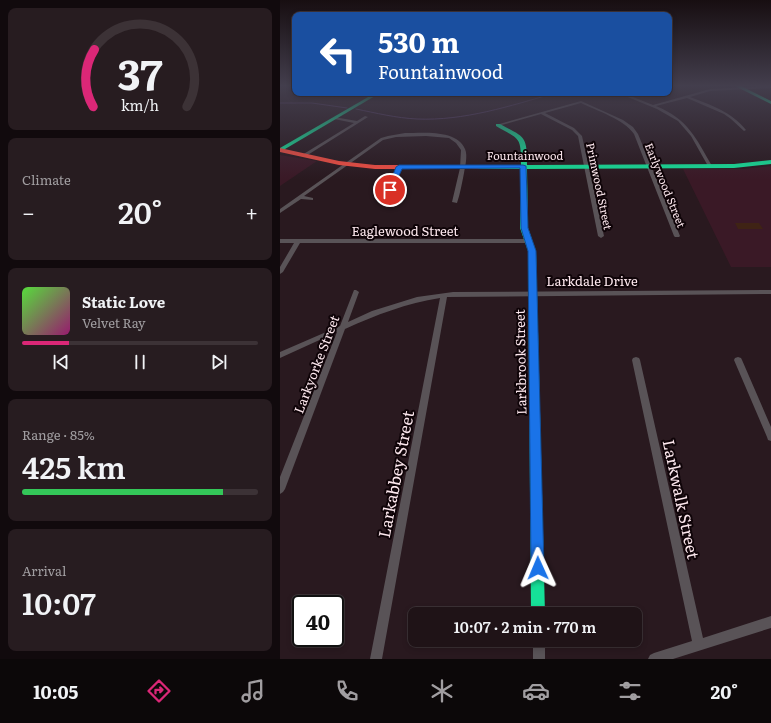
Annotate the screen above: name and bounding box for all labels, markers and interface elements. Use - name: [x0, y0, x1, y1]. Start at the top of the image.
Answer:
- text: 530 m: [378, 20, 459, 62]
- icon: left: [312, 28, 364, 80]
- text: 37: [118, 41, 163, 103]
- text: Fountainwood: [378, 58, 503, 85]
- text: km/h: [121, 94, 160, 115]
- street label: Earlywood Street: [642, 140, 690, 230]
- street label: Primwood Street: [583, 141, 617, 231]
- street label: Fountainwood: [487, 147, 563, 163]
- text: Climate: [22, 170, 71, 189]
- pin: [373, 173, 407, 207]
- icon: arrive: [379, 179, 401, 201]
- text: 20°: [118, 189, 162, 233]
- text: −: [22, 195, 35, 228]
- text: +: [245, 195, 258, 228]
- street label: Eaglewood Street: [351, 221, 459, 240]
- street label: Larkdale Drive: [546, 271, 638, 290]
- text: Static Love: [82, 290, 165, 313]
- street label: Larkbrook Street: [510, 308, 530, 415]
- street label: Larkyorke Street: [289, 311, 344, 416]
- text: Velvet Ray: [82, 313, 146, 332]
- icon: previous: [50, 351, 72, 373]
- icon: pause: [129, 351, 151, 373]
- icon: next: [208, 351, 230, 373]
- street label: Larkabbey Street: [371, 408, 419, 540]
- text: Range · 85%: [22, 425, 95, 444]
- street label: Larkwalk Street: [658, 437, 707, 562]
- text: 425 km: [22, 444, 126, 488]
- position arrow: [517, 547, 559, 589]
- text: Arrival: [22, 561, 66, 580]
- text: 10:07: [22, 580, 96, 624]
- speed limit sign: 40: [292, 595, 344, 647]
- text: 10:07 · 2 min · 770 m: [454, 615, 596, 638]
- icon: directions: [145, 677, 173, 705]
- icon: music: [239, 677, 267, 705]
- icon: phone: [333, 677, 361, 705]
- icon: climate: [428, 677, 456, 705]
- icon: car: [522, 677, 550, 705]
- icon: filters: [616, 677, 644, 705]
- text: 10:05: [33, 678, 78, 705]
- text: 20°: [711, 678, 738, 705]

